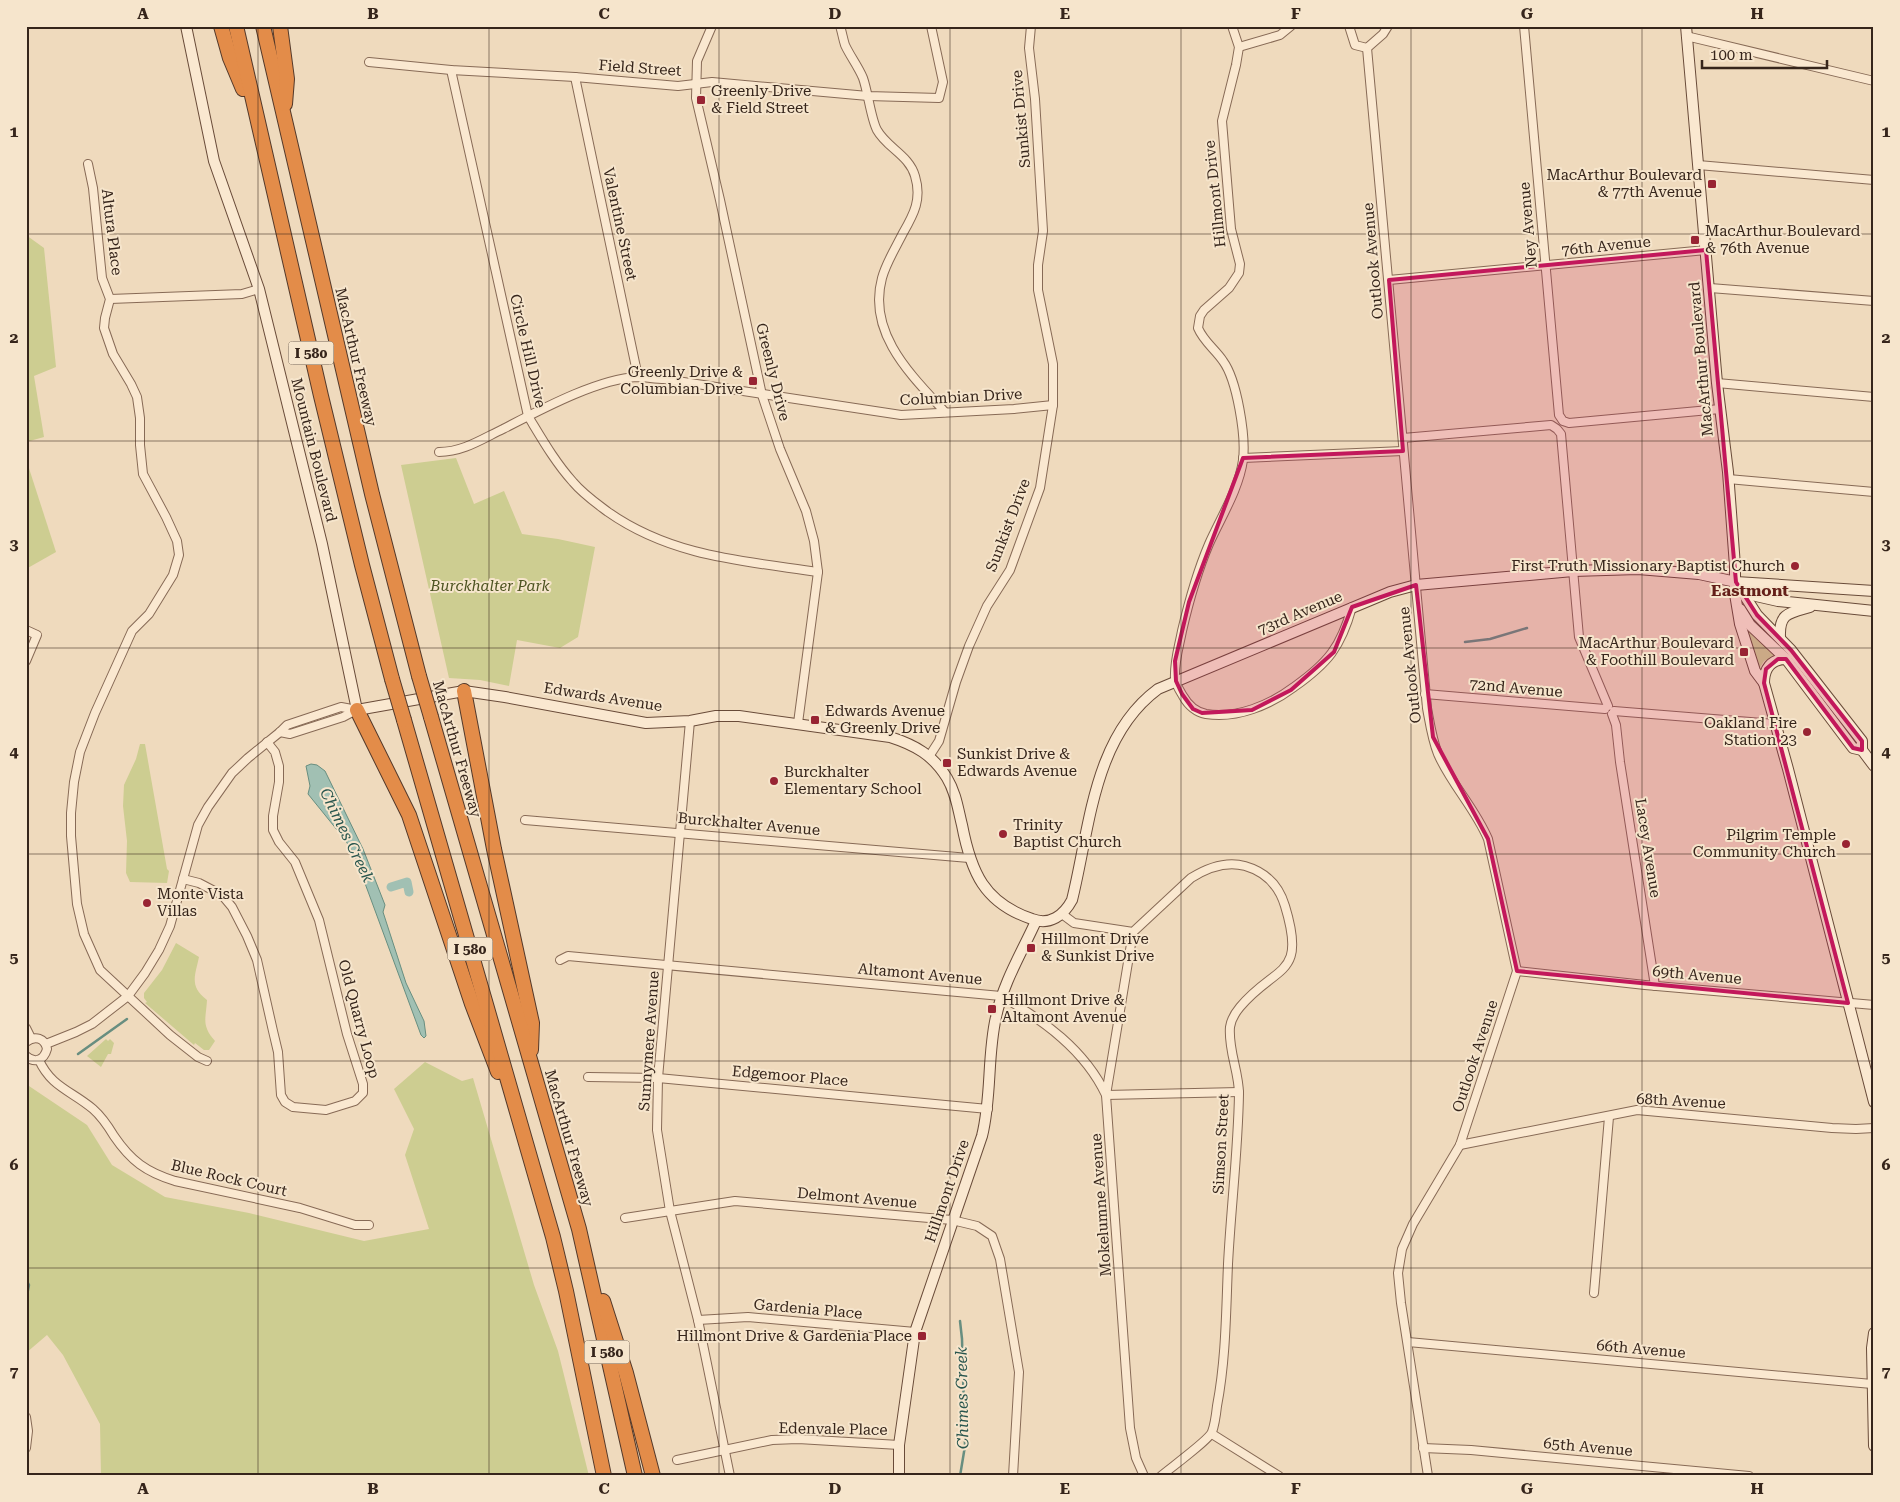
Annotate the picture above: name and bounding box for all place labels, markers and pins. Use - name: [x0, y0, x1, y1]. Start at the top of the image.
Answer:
- place label: Greenly Drive & Field Street: [711, 82, 811, 117]
- marker: Greenly Drive & Field Street: [695, 94, 707, 106]
- place label: MacArthur Boulevard & 77th Avenue: [1547, 166, 1702, 201]
- marker: MacArthur Boulevard & 77th Avenue: [1706, 178, 1718, 190]
- place label: MacArthur Boulevard & 76th Avenue: [1705, 222, 1861, 257]
- marker: MacArthur Boulevard & 76th Avenue: [1689, 234, 1701, 246]
- place label: Greenly Drive & Columbian Drive: [620, 363, 743, 398]
- marker: Greenly Drive & Columbian Drive: [747, 375, 759, 387]
- place label: First Truth Missionary Baptist Church: [1511, 557, 1785, 575]
- marker: First Truth Missionary Baptist Church: [1789, 560, 1801, 572]
- place label: MacArthur Boulevard & Foothill Boulevard: [1579, 634, 1734, 669]
- marker: MacArthur Boulevard & Foothill Boulevard: [1738, 646, 1750, 658]
- place label: Edwards Avenue & Greenly Drive: [825, 702, 945, 737]
- marker: Edwards Avenue & Greenly Drive: [809, 714, 821, 726]
- place label: Oakland Fire Station 23: [1704, 714, 1797, 749]
- marker: Oakland Fire Station 23: [1801, 726, 1813, 738]
- place label: Sunkist Drive & Edwards Avenue: [957, 745, 1077, 780]
- marker: Sunkist Drive & Edwards Avenue: [941, 757, 953, 769]
- place label: Burckhalter Elementary School: [784, 763, 922, 798]
- marker: Burckhalter Elementary School: [768, 775, 780, 787]
- place label: Trinity Baptist Church: [1013, 816, 1122, 851]
- place label: Pilgrim Temple Community Church: [1693, 826, 1836, 861]
- marker: Trinity Baptist Church: [997, 828, 1009, 840]
- marker: Pilgrim Temple Community Church: [1840, 838, 1852, 850]
- place label: Monte Vista Villas: [157, 885, 244, 920]
- marker: Monte Vista Villas: [141, 897, 153, 909]
- place label: Hillmont Drive & Sunkist Drive: [1041, 930, 1154, 965]
- marker: Hillmont Drive & Sunkist Drive: [1025, 942, 1037, 954]
- place label: Hillmont Drive & Altamont Avenue: [1002, 991, 1127, 1026]
- marker: Hillmont Drive & Altamont Avenue: [986, 1003, 998, 1015]
- place label: Hillmont Drive & Gardenia Place: [677, 1327, 912, 1345]
- marker: Hillmont Drive & Gardenia Place: [916, 1330, 928, 1342]

